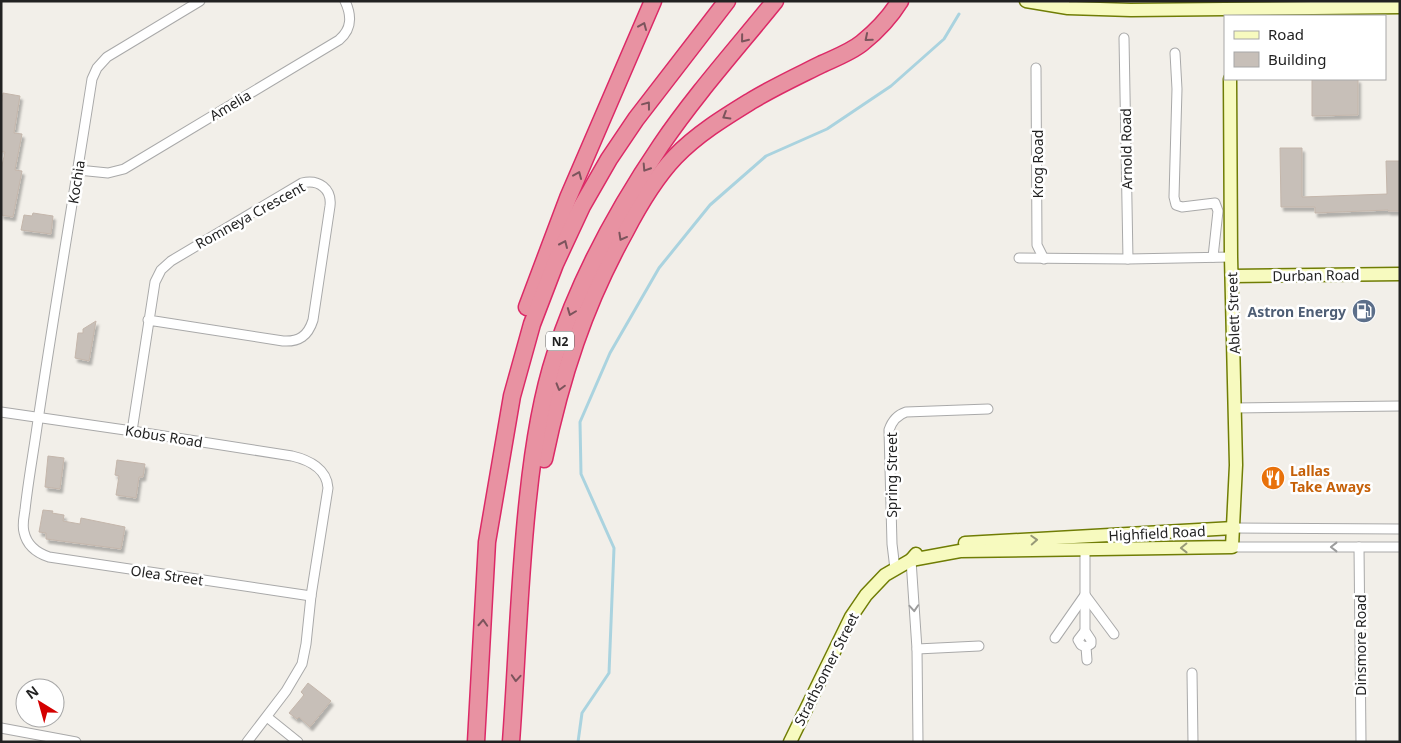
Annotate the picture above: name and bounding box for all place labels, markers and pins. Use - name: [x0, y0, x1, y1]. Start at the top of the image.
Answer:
- fuel station icon: Astron Energy: [1351, 298, 1377, 324]
- place label: Astron Energy: [1247, 302, 1346, 321]
- place label: Lallas Take Aways: [1290, 461, 1371, 496]
- restaurant icon: Lallas Take Aways: [1260, 465, 1286, 491]

